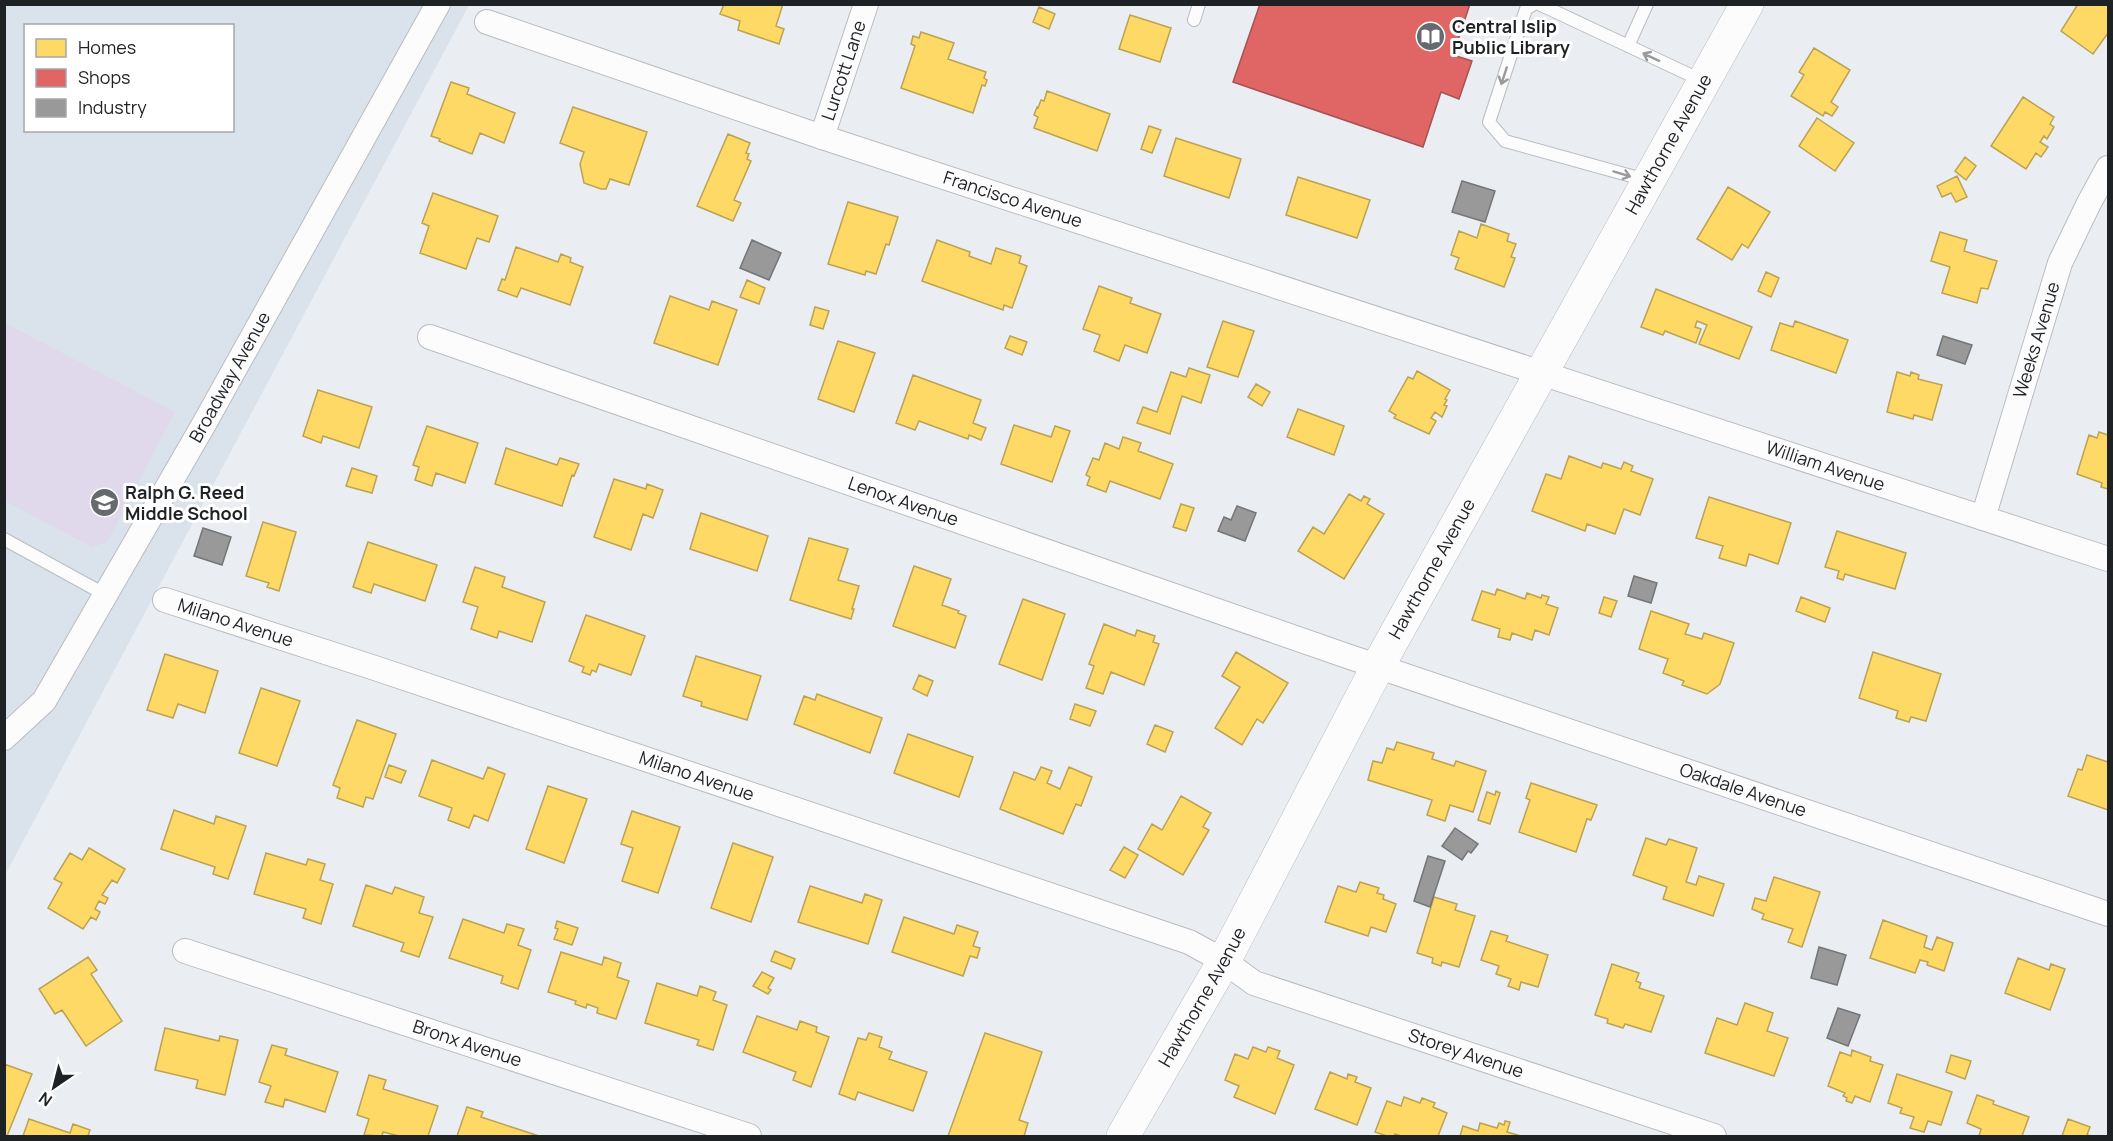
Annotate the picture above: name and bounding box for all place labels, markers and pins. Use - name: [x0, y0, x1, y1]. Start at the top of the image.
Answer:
- place label: Central Islip Public Library: [1452, 14, 1570, 59]
- library icon: Central Islip Public Library: [1415, 21, 1447, 53]
- place label: Ralph G. Reed Middle School: [125, 480, 248, 525]
- school or university icon: Ralph G. Reed Middle School: [88, 487, 120, 519]

